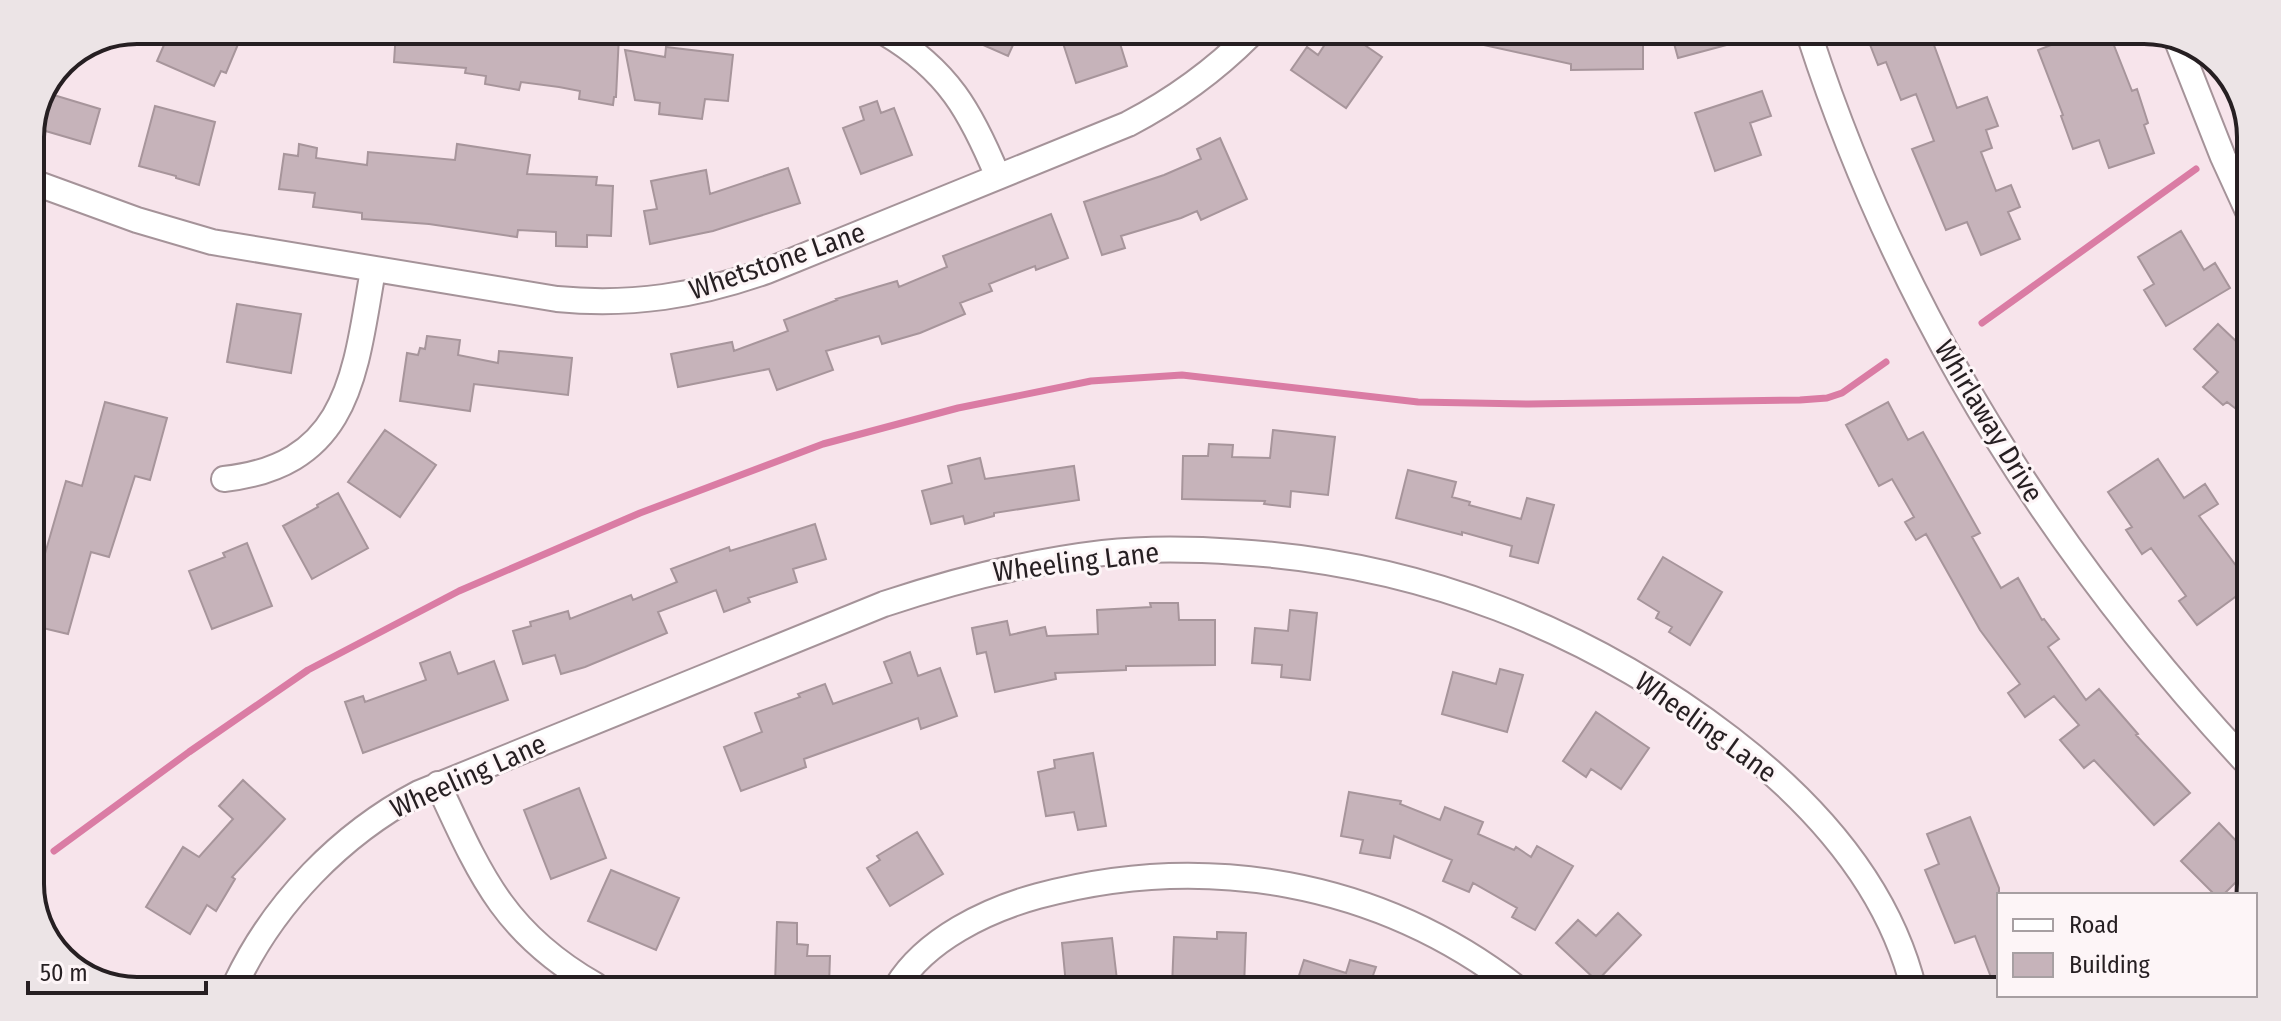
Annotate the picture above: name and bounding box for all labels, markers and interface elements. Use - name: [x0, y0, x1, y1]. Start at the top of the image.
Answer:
- street label: Whetstone Lane: [685, 215, 869, 307]
- street label: Whirlaway Drive: [1928, 334, 2050, 508]
- street label: Wheeling Lane: [991, 535, 1161, 589]
- street label: Wheeling Lane: [1629, 665, 1783, 789]
- street label: Wheeling Lane: [385, 727, 551, 825]
- legend: [1997, 893, 2257, 997]
- text: Road: [2069, 911, 2119, 939]
- scale bar: [28, 945, 206, 995]
- text: Building: [2069, 951, 2151, 979]
- text: 50 m: [40, 959, 88, 987]

